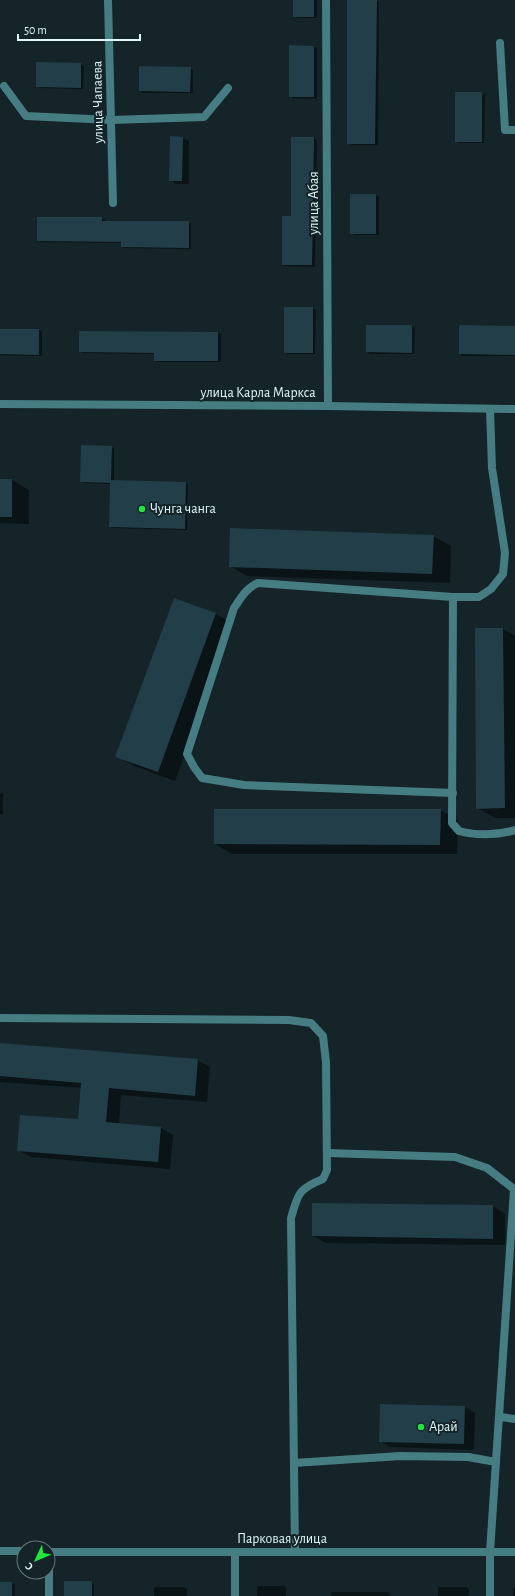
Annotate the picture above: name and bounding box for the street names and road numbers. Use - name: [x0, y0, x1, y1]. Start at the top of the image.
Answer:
- street label: улица Чапаева: [90, 60, 106, 145]
- street label: улица Абая: [307, 171, 321, 236]
- street label: улица Карла Маркса: [199, 386, 316, 400]
- street label: Парковая улица: [237, 1532, 328, 1546]

